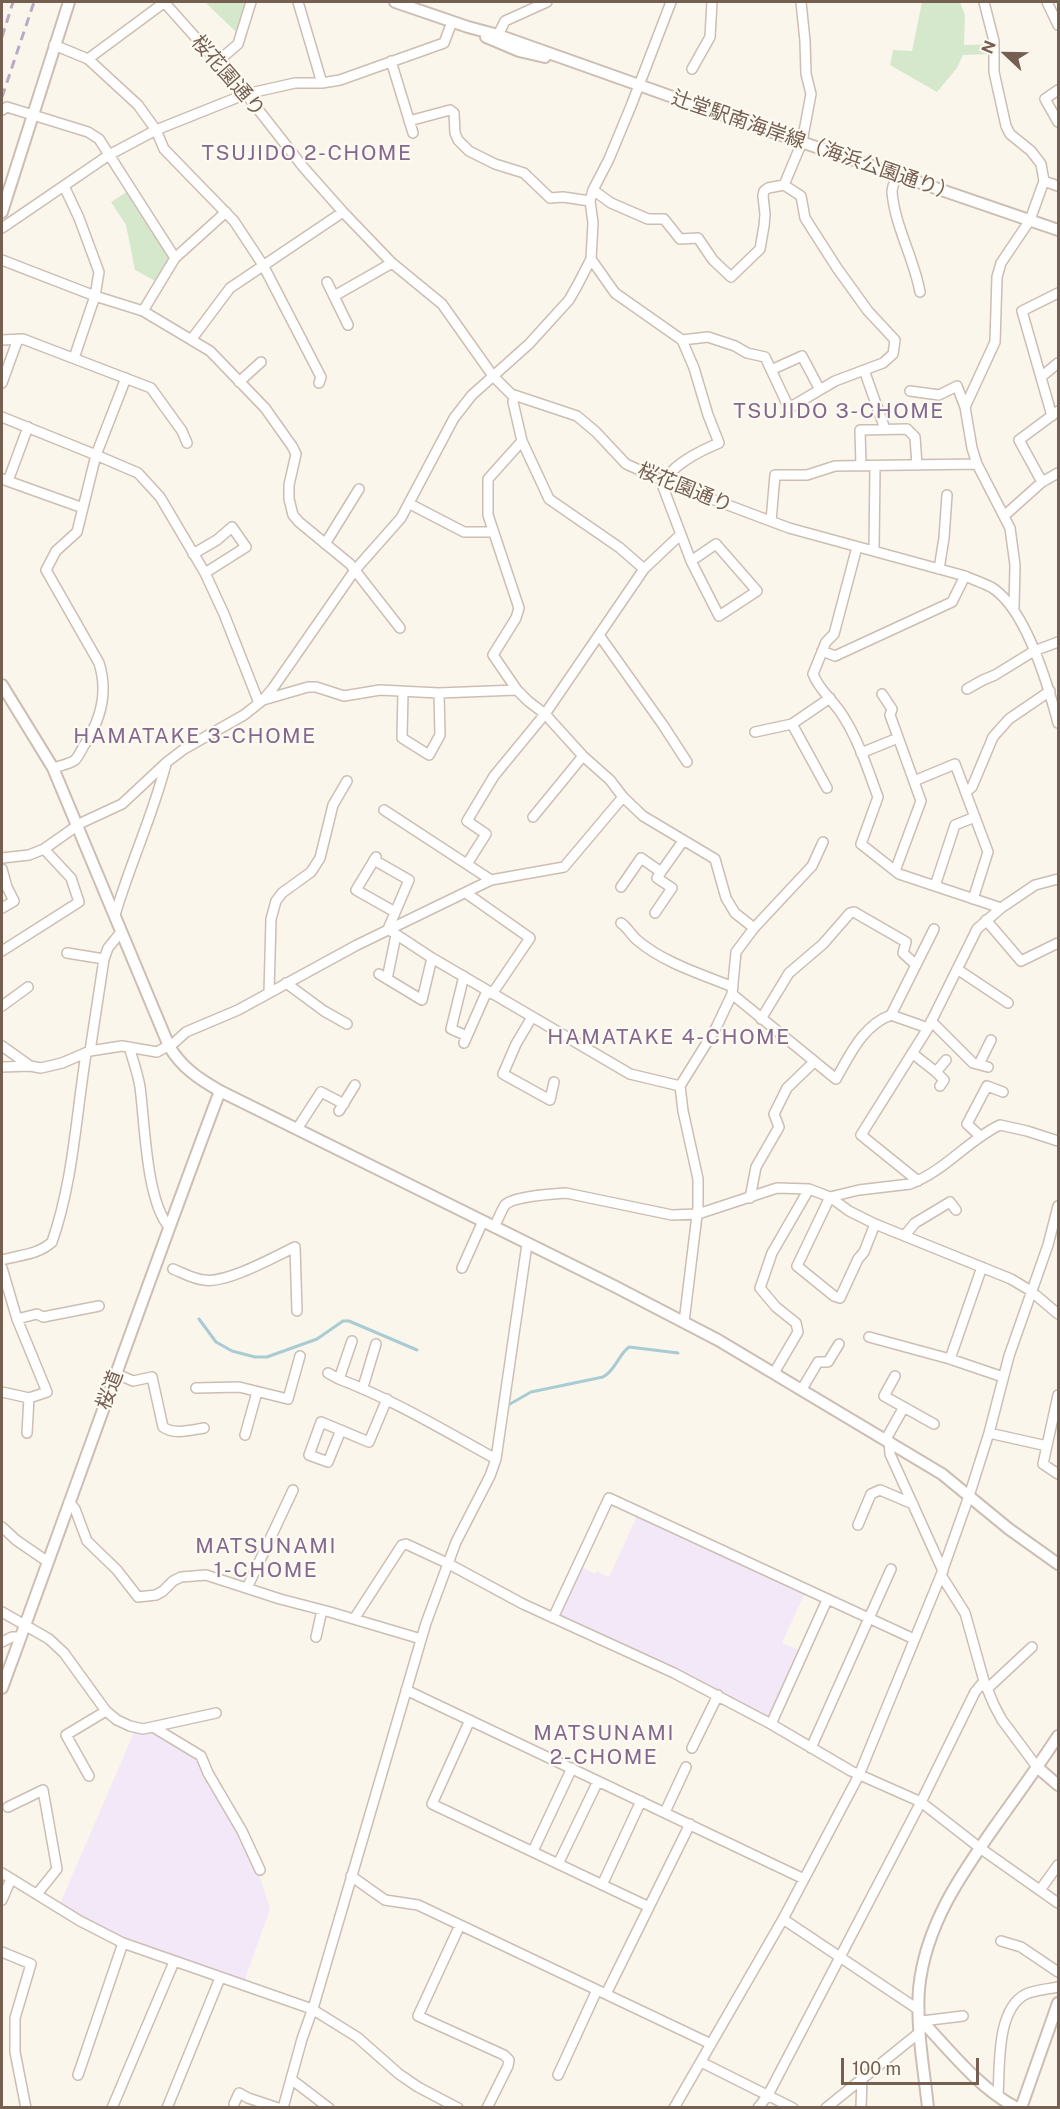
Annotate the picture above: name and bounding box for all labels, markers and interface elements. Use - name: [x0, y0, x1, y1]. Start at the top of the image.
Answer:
- north arrow: [976, 24, 1036, 84]
- street label: 桜花園通り: [186, 30, 270, 122]
- text: N: [978, 38, 1000, 56]
- street label: 辻堂駅南海岸線（海浜公園通り）: [668, 86, 960, 206]
- district label: TSUJIDO 2-CHOME: [202, 141, 412, 167]
- district label: TSUJIDO 3-CHOME: [733, 399, 945, 425]
- street label: 桜花園通り: [634, 458, 736, 518]
- district label: HAMATAKE 3-CHOME: [73, 724, 317, 750]
- district label: HAMATAKE 4-CHOME: [547, 1025, 791, 1051]
- street label: 桜道: [92, 1367, 128, 1413]
- district label: MATSUNAMI 1-CHOME: [195, 1534, 337, 1584]
- district label: MATSUNAMI 2-CHOME: [533, 1721, 675, 1771]
- scale bar: [844, 2046, 982, 2084]
- text: 100 m: [852, 2058, 901, 2079]

